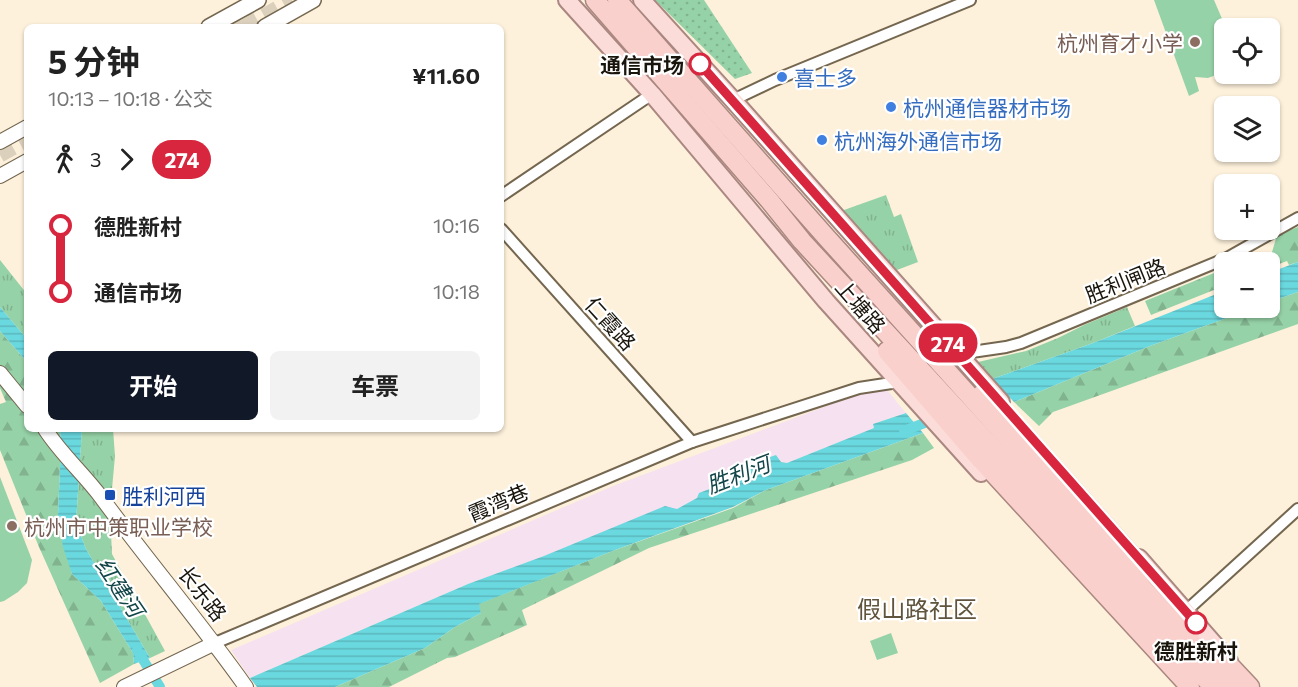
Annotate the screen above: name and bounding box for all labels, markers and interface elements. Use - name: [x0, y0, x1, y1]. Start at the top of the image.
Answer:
- map controls: [1214, 18, 1280, 318]
- button: locate: [1214, 18, 1280, 84]
- place label: 杭州育才小学: [1057, 30, 1183, 55]
- marker: 杭州育才小学: [1188, 35, 1202, 49]
- text: 5 分钟: [48, 40, 140, 81]
- place label: 通信市场: [600, 52, 684, 77]
- marker: 通信市场: [689, 53, 711, 75]
- text: ¥11.60: [412, 62, 480, 89]
- place label: 喜士多: [794, 65, 857, 90]
- marker: 喜士多: [775, 70, 789, 84]
- text: 10:13 – 10:18 · 公交: [48, 86, 213, 110]
- place label: 杭州通信器材市场: [903, 95, 1071, 120]
- button: layers: [1214, 96, 1280, 162]
- marker: 杭州通信器材市场: [884, 100, 898, 114]
- place label: 杭州海外通信市场: [834, 128, 1002, 153]
- marker: 杭州海外通信市场: [815, 133, 829, 147]
- icon: walk: [48, 143, 81, 176]
- icon: forward: [110, 143, 143, 176]
- text: 3: [90, 147, 101, 171]
- text: 274: [164, 147, 199, 172]
- button: +: [1214, 174, 1280, 240]
- text: 德胜新村: [94, 213, 182, 240]
- text: 10:16: [433, 213, 480, 237]
- button: −: [1214, 252, 1280, 318]
- street label: 胜利闸路: [1081, 253, 1169, 307]
- street label: 上塘路: [831, 274, 891, 338]
- text: 通信市场: [94, 279, 182, 306]
- text: 10:18: [433, 279, 480, 303]
- street label: 仁霞路: [581, 291, 641, 355]
- line badge: 274: [914, 324, 982, 362]
- text: 274: [931, 331, 965, 356]
- button: 开始: [48, 351, 258, 420]
- button: 车票: [270, 351, 480, 420]
- water label: 胜利河: [702, 448, 777, 498]
- street label: 霞湾巷: [464, 478, 532, 526]
- place label: 胜利河西: [122, 483, 206, 508]
- marker: 胜利河西: [103, 488, 117, 502]
- place label: 杭州市中策职业学校: [24, 514, 213, 539]
- marker: 杭州市中策职业学校: [5, 519, 19, 533]
- water label: 红建河: [90, 552, 152, 625]
- street label: 长乐路: [174, 560, 232, 626]
- district label: 假山路社区: [857, 594, 977, 623]
- marker: 德胜新村: [1185, 612, 1207, 634]
- place label: 德胜新村: [1154, 638, 1238, 663]

